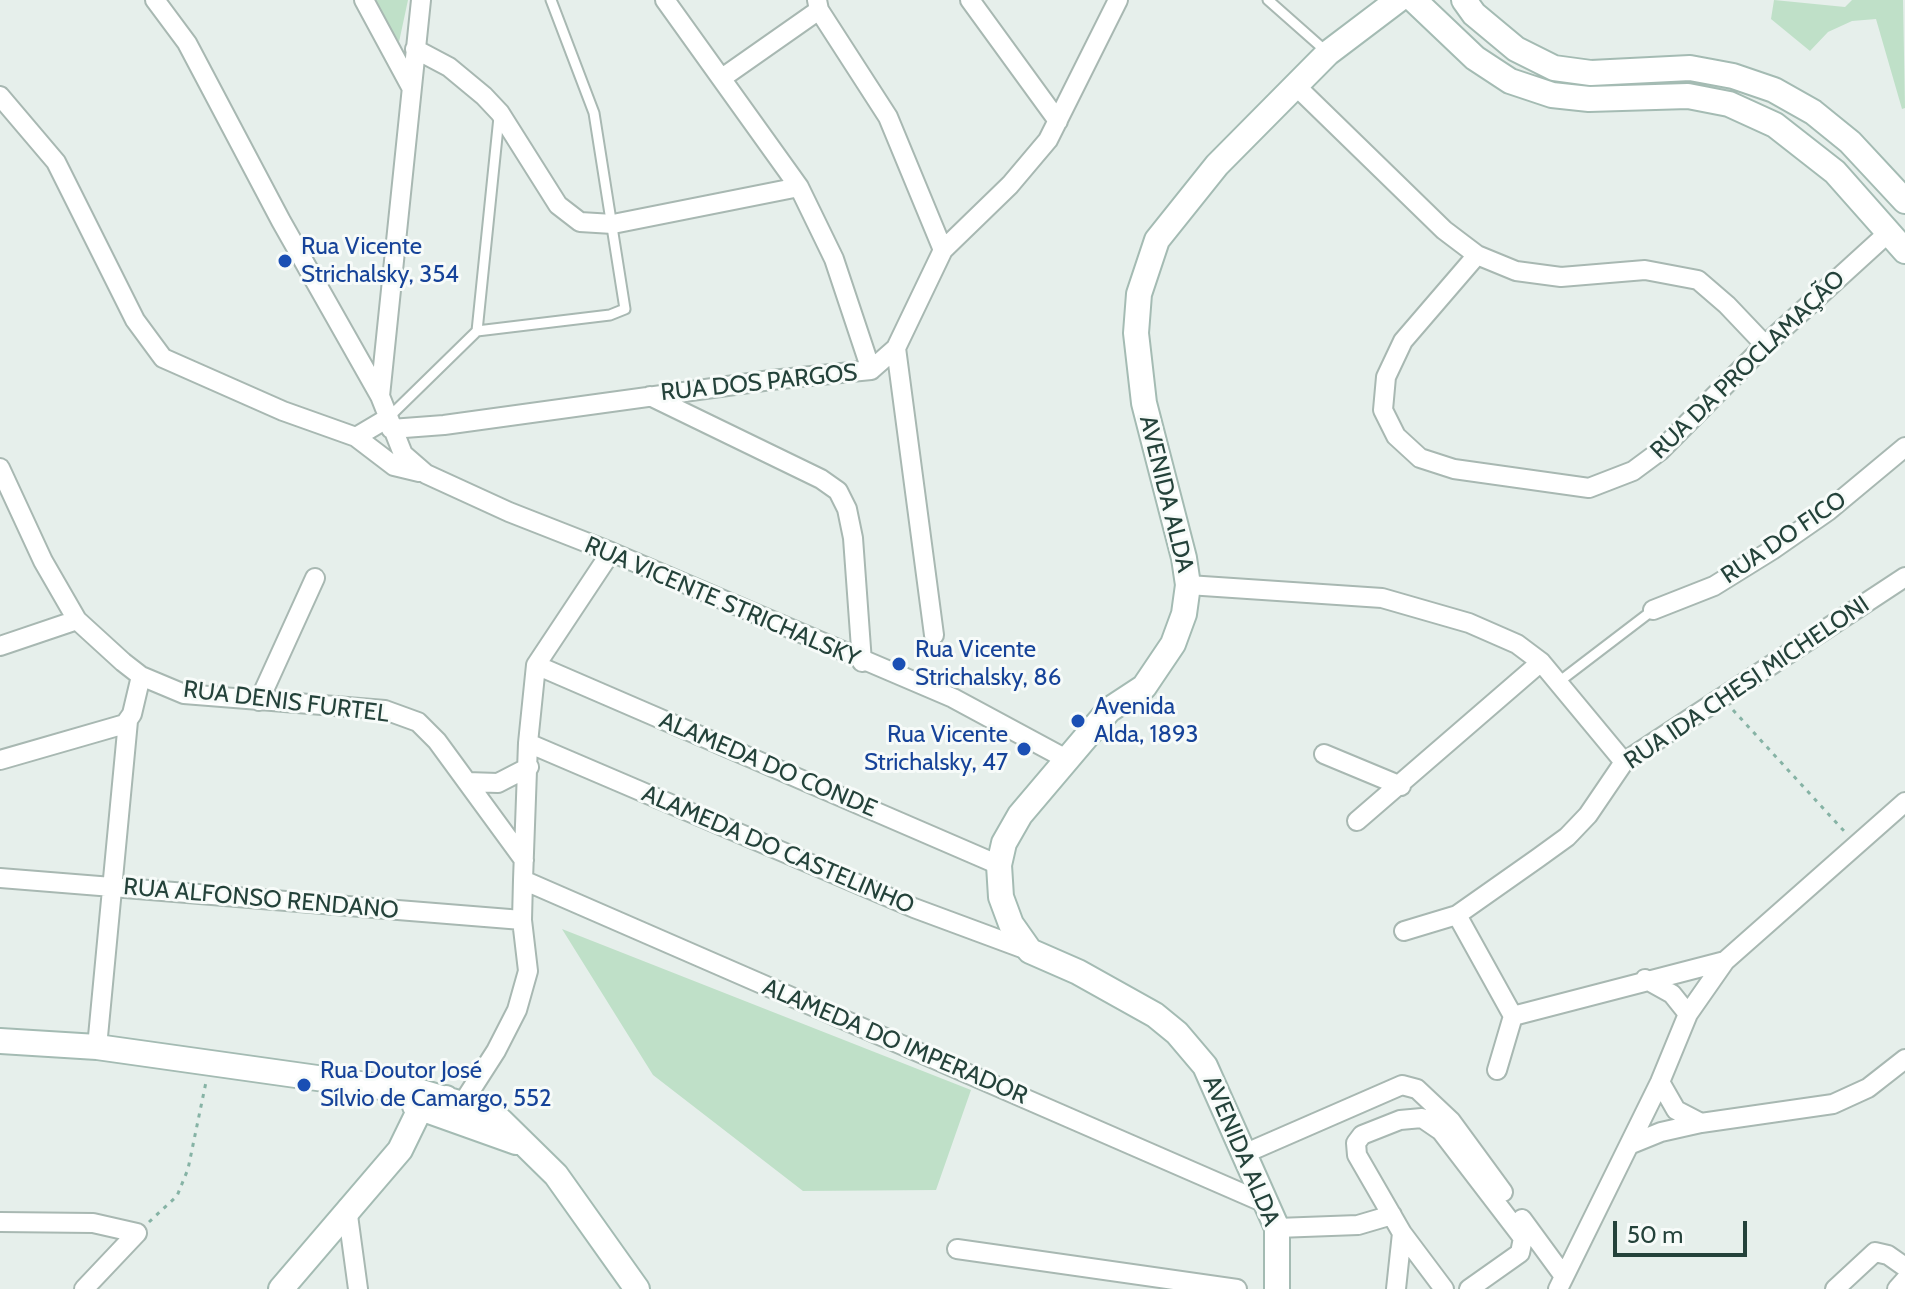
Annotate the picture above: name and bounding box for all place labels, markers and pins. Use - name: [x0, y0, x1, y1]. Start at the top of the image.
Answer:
- place label: Rua Vicente Strichalsky, 354: [301, 233, 459, 289]
- marker: Rua Vicente Strichalsky, 354: [276, 252, 294, 270]
- place label: Rua Vicente Strichalsky, 86: [915, 636, 1061, 692]
- marker: Rua Vicente Strichalsky, 86: [890, 655, 908, 673]
- place label: Avenida Alda, 1893: [1094, 693, 1199, 749]
- marker: Avenida Alda, 1893: [1069, 712, 1087, 730]
- place label: Rua Vicente Strichalsky, 47: [864, 721, 1008, 777]
- marker: Rua Vicente Strichalsky, 47: [1015, 740, 1033, 758]
- place label: Rua Doutor José Sílvio de Camargo, 552: [320, 1057, 552, 1113]
- marker: Rua Doutor José Sílvio de Camargo, 552: [295, 1076, 313, 1094]

